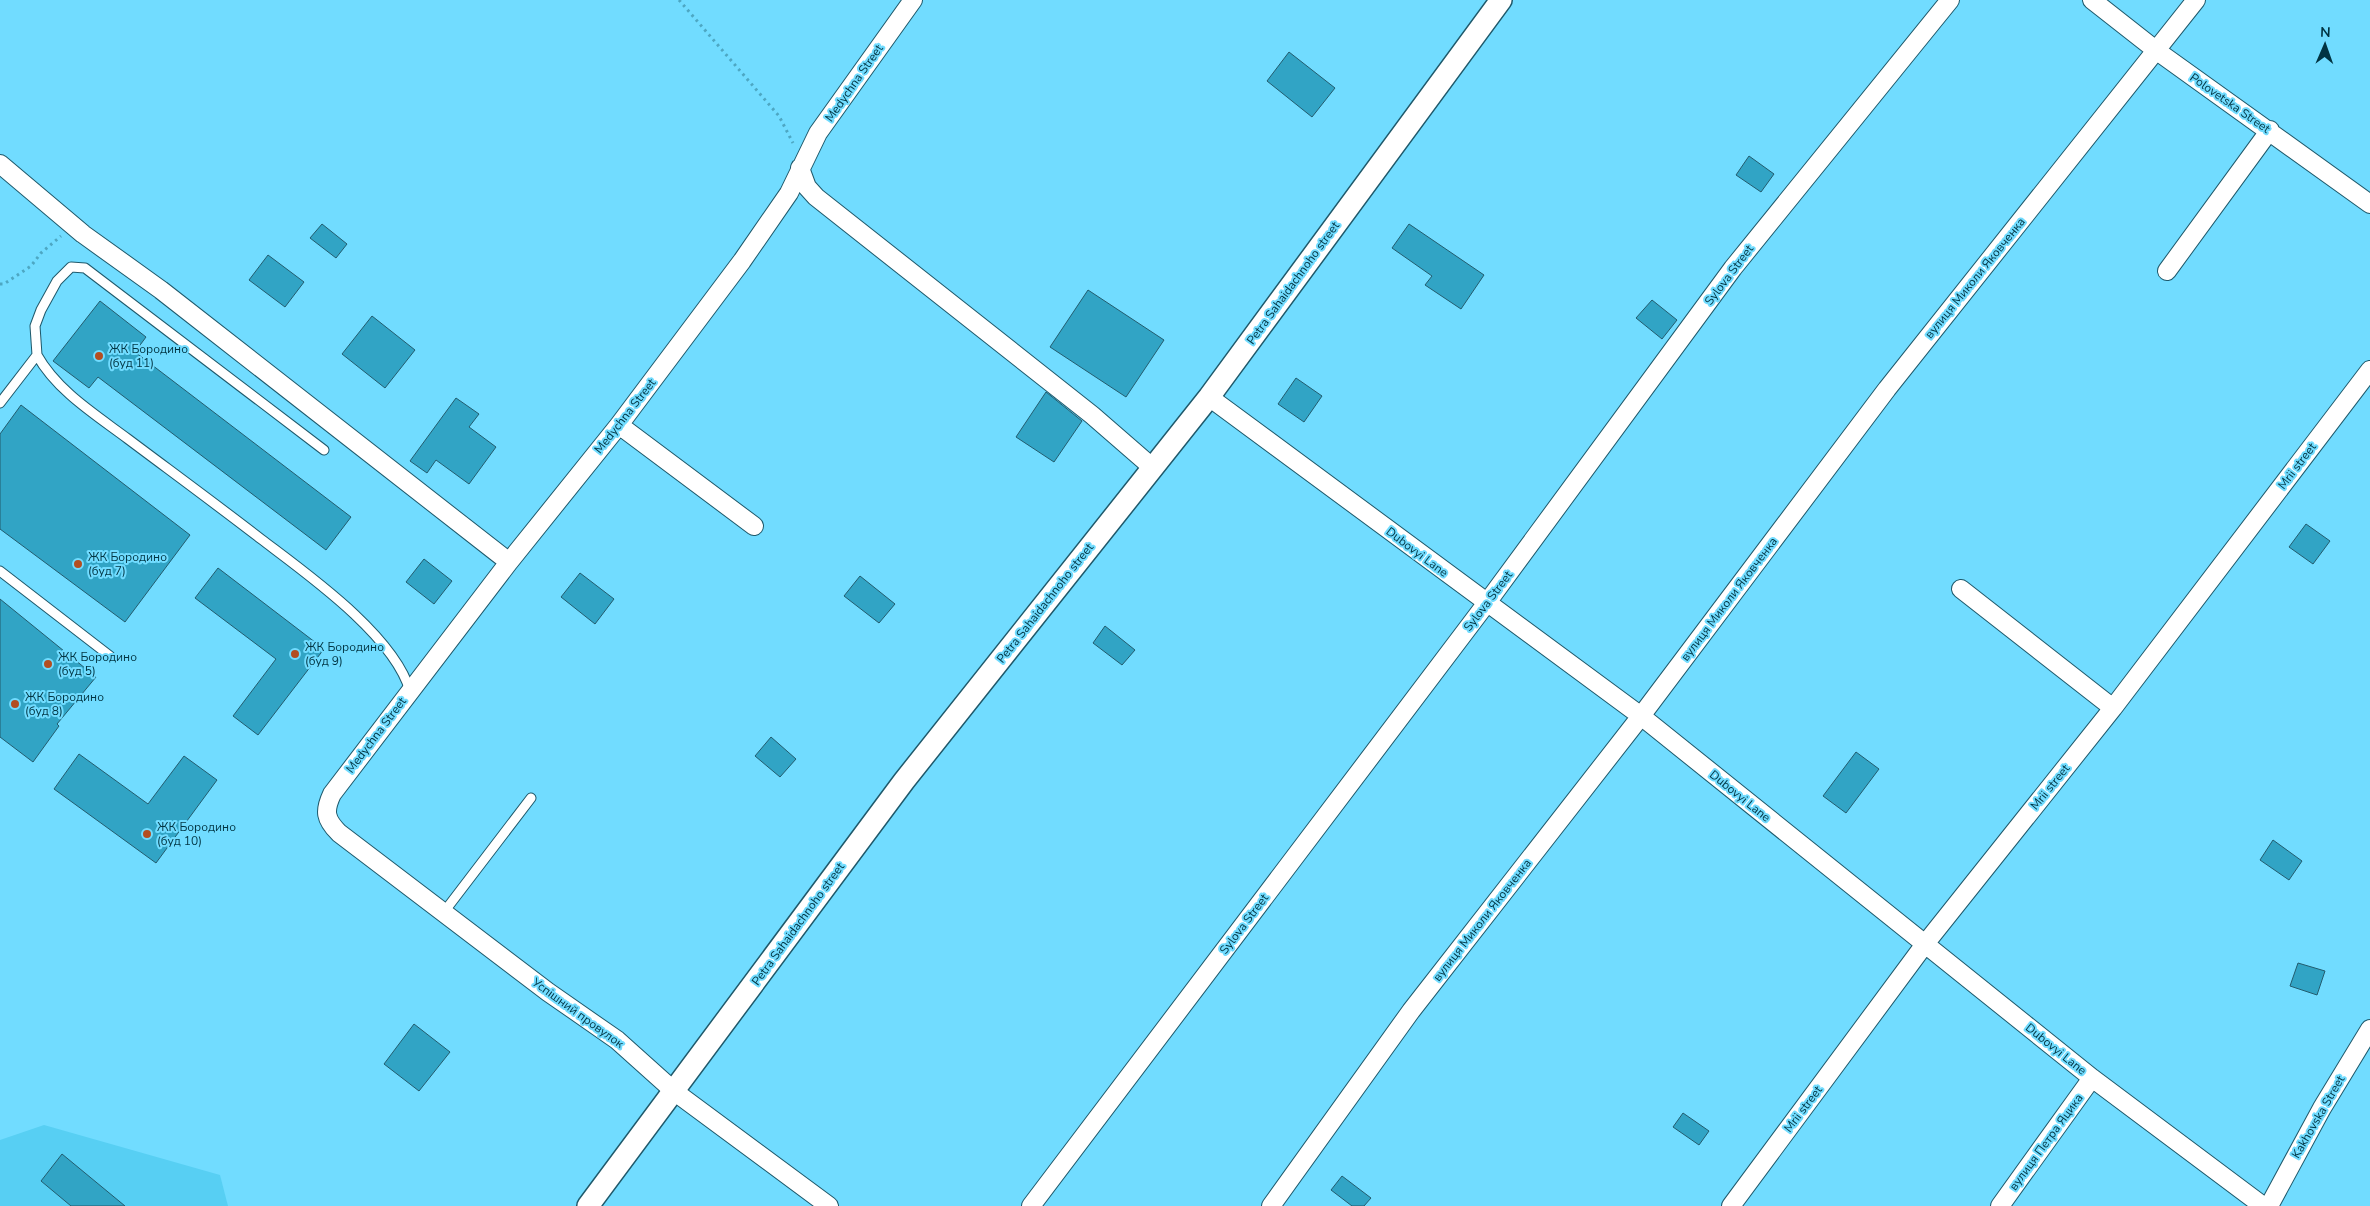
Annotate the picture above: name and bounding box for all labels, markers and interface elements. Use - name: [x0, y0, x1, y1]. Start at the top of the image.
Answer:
- north arrow: [2300, 20, 2350, 70]
- text: N: [2320, 23, 2331, 42]
- street label: Medychna Street: [821, 40, 887, 125]
- street label: Polovetska Street: [2187, 69, 2274, 137]
- street label: вулиця Миколи Яковченка: [1921, 214, 2029, 342]
- street label: Petra Sahaidachnoho street: [1243, 218, 1343, 348]
- street label: Sylova Street: [1701, 241, 1757, 308]
- place label: ЖК Бородино (буд 11): [109, 341, 188, 371]
- marker: ЖК Бородино (буд 11): [93, 350, 105, 362]
- street label: Medychna Street: [591, 375, 660, 457]
- street label: Mrii street: [2274, 439, 2320, 493]
- street label: Dubovyi Lane: [1383, 523, 1451, 581]
- street label: вулиця Миколи Яковченка: [1677, 534, 1781, 664]
- street label: Petra Sahaidachnoho street: [993, 539, 1097, 666]
- place label: ЖК Бородино (буд 7): [88, 549, 167, 579]
- marker: ЖК Бородино (буд 7): [72, 558, 84, 570]
- street label: Sylova Street: [1460, 567, 1516, 634]
- place label: ЖК Бородино (буд 9): [305, 639, 384, 669]
- marker: ЖК Бородино (буд 9): [289, 648, 301, 660]
- place label: ЖК Бородино (буд 5): [58, 649, 137, 679]
- marker: ЖК Бородино (буд 5): [42, 658, 54, 670]
- place label: ЖК Бородино (буд 8): [25, 689, 104, 719]
- street label: Medychna Street: [342, 693, 410, 776]
- marker: ЖК Бородино (буд 8): [9, 698, 21, 710]
- street label: Mrii street: [2027, 760, 2074, 813]
- street label: Dubovyi Lane: [1706, 767, 1774, 825]
- place label: ЖК Бородино (буд 10): [157, 819, 236, 849]
- marker: ЖК Бородино (буд 10): [141, 828, 153, 840]
- street label: вулиця Миколи Яковченка: [1429, 856, 1535, 984]
- street label: Petra Sahaidachnoho street: [748, 859, 848, 989]
- street label: Sylova Street: [1216, 890, 1272, 957]
- street label: Успішний провулок: [528, 974, 628, 1052]
- street label: Dubovyi Lane: [2022, 1020, 2090, 1078]
- street label: Kakhovska Street: [2288, 1072, 2349, 1161]
- street label: Mrii street: [1780, 1082, 1826, 1136]
- street label: вулиця Петра Яцика: [2006, 1090, 2086, 1194]

